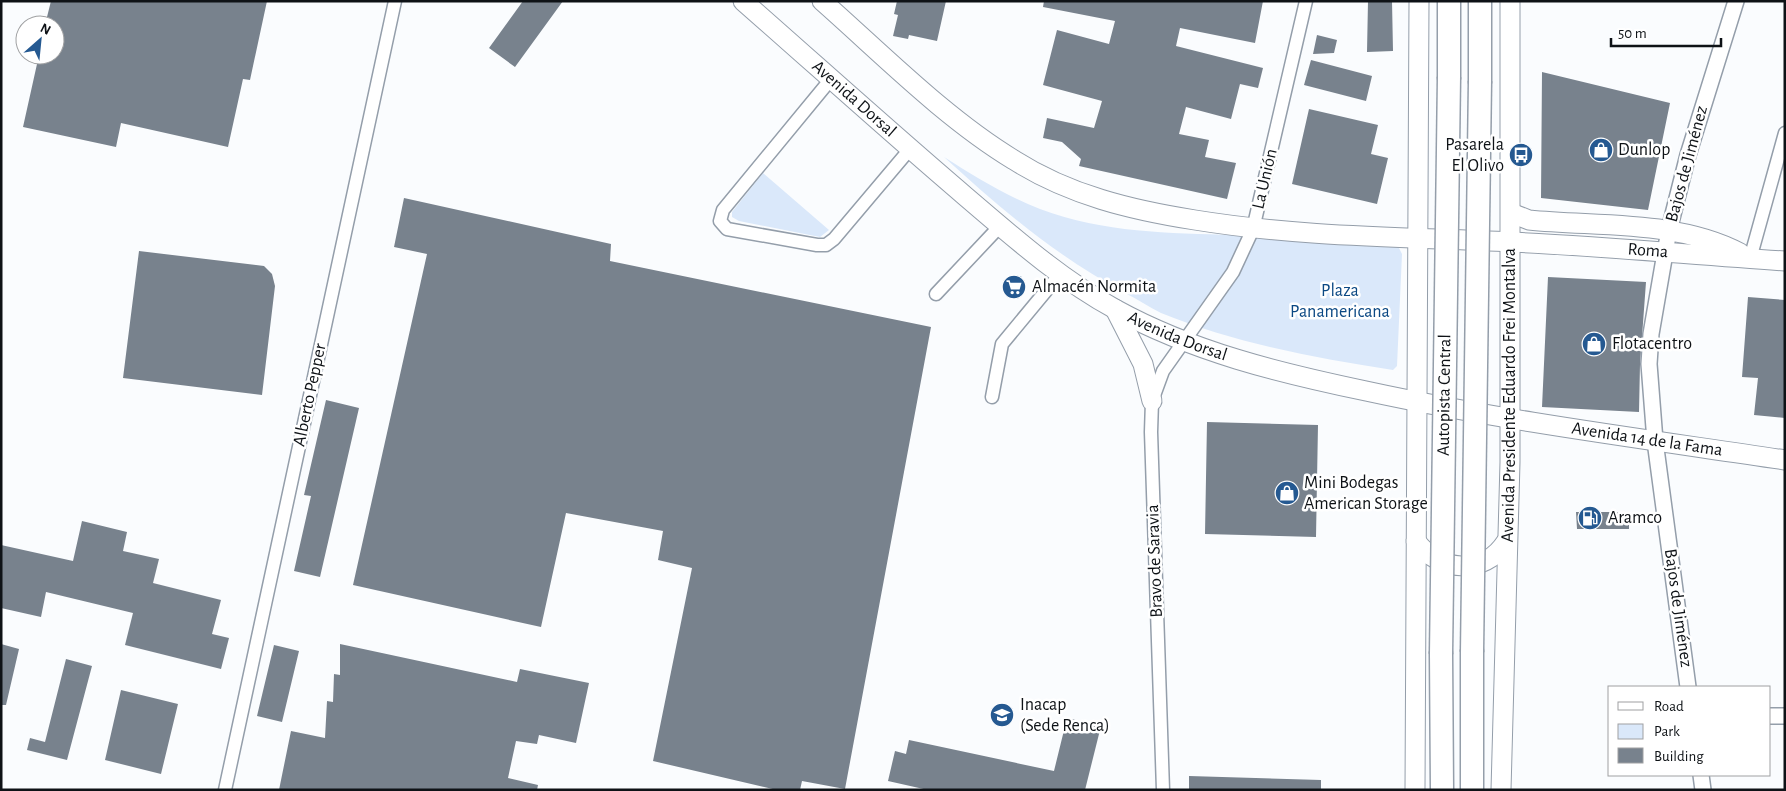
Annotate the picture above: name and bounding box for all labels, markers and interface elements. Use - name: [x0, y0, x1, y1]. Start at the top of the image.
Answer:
- north arrow: [15, 15, 65, 65]
- scale bar: [1611, 15, 1721, 47]
- text: N: [38, 21, 53, 38]
- text: 50 m: [1618, 26, 1647, 41]
- street label: Avenida Dorsal: [808, 57, 899, 141]
- street label: Bajos de Jiménez: [1663, 104, 1711, 224]
- place label: Pasarela El Olivo: [1445, 136, 1504, 175]
- shop icon: Dunlop: [1588, 137, 1614, 163]
- place label: Dunlop: [1618, 141, 1670, 159]
- bus stop icon: Pasarela El Olivo: [1508, 142, 1534, 168]
- street label: La Unión: [1249, 147, 1281, 211]
- street label: Roma: [1627, 240, 1669, 261]
- street label: Avenida Presidente Eduardo Frei Montalva: [1499, 248, 1519, 543]
- supermarket icon: Almacén Normita: [1001, 274, 1027, 300]
- place label: Almacén Normita: [1032, 278, 1156, 296]
- park label: Plaza Panamericana: [1290, 282, 1390, 321]
- street label: Avenida Dorsal: [1125, 308, 1229, 365]
- shop icon: Flotacentro: [1581, 331, 1607, 357]
- street label: Autopista Central: [1435, 334, 1454, 456]
- place label: Flotacentro: [1612, 335, 1692, 353]
- street label: Alberto Pepper: [290, 342, 330, 448]
- street label: Avenida 14 de la Fama: [1570, 420, 1724, 460]
- place label: Mini Bodegas American Storage: [1304, 474, 1428, 513]
- shop icon: Mini Bodegas American Storage: [1274, 480, 1300, 506]
- street label: Bravo de Saravia: [1144, 504, 1166, 618]
- fuel station icon: Aramco: [1577, 505, 1603, 531]
- place label: Aramco: [1608, 509, 1662, 527]
- street label: Bajos de Jiménez: [1661, 548, 1695, 668]
- legend: [1608, 686, 1771, 776]
- place label: Inacap (Sede Renca): [1020, 696, 1110, 735]
- text: Road: [1654, 699, 1684, 714]
- school or university icon: Inacap (Sede Renca): [989, 702, 1015, 728]
- text: Park: [1654, 724, 1680, 739]
- text: Building: [1654, 749, 1704, 764]

